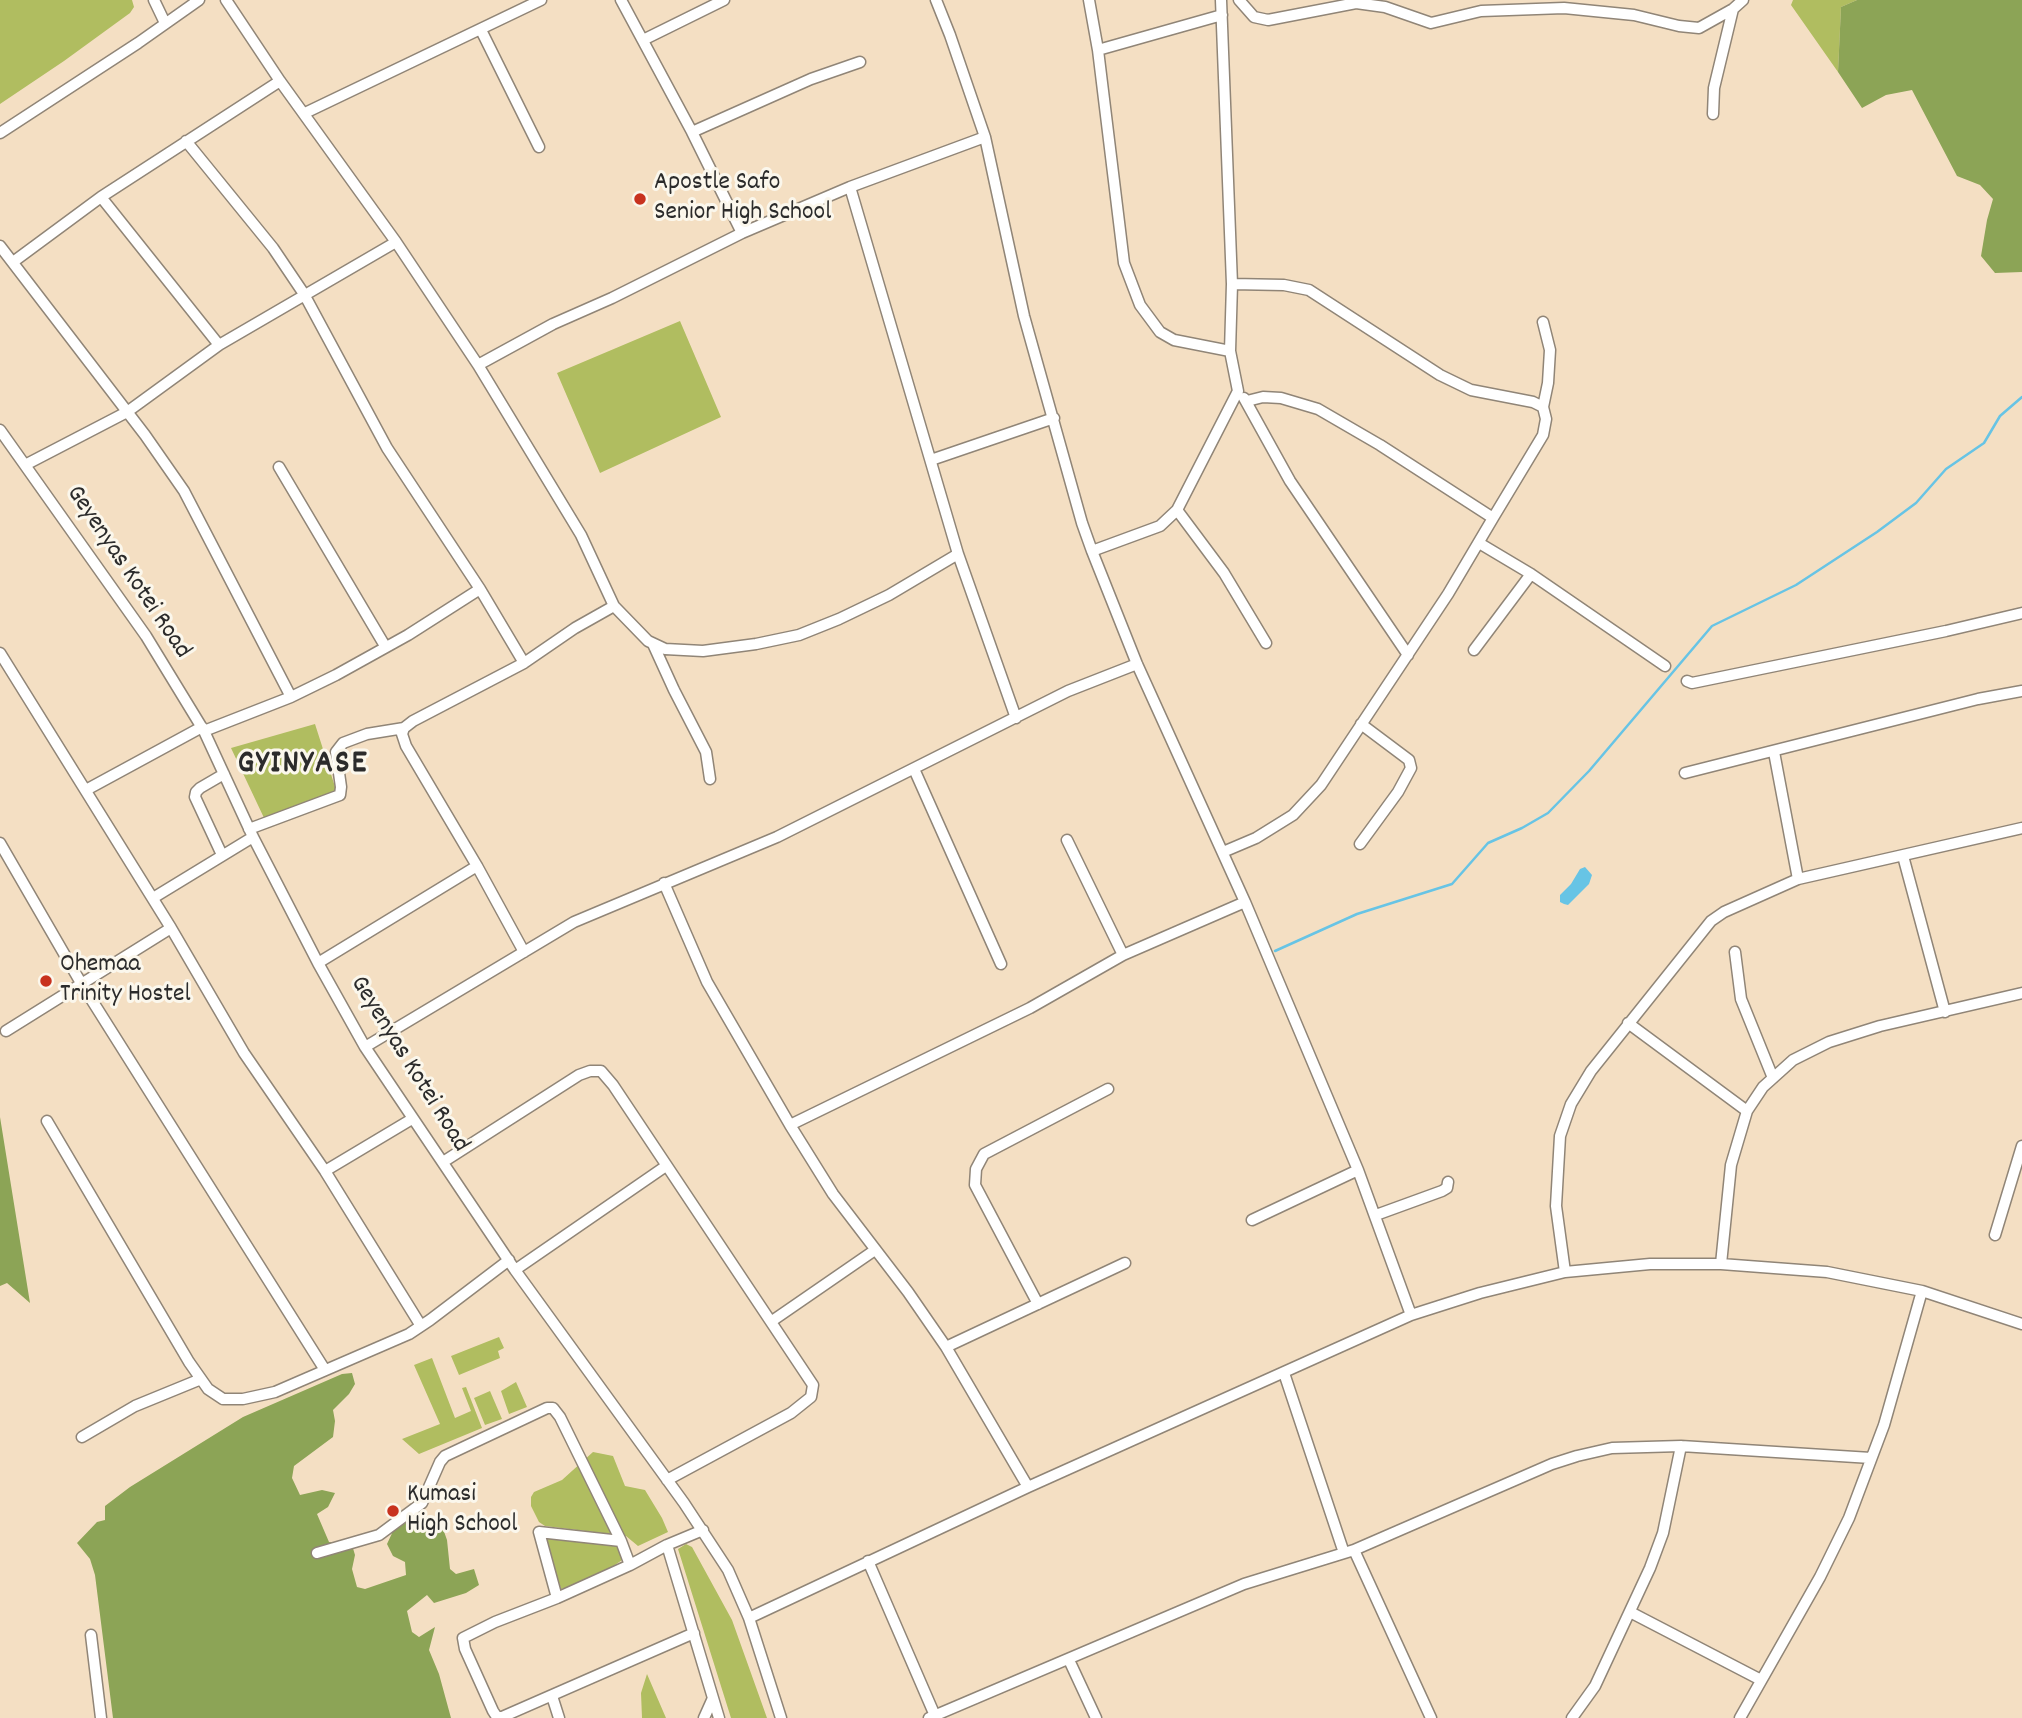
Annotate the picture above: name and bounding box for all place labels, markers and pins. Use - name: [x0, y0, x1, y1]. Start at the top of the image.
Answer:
- place label: Apostle Safo Senior High School: [654, 168, 831, 230]
- marker: Apostle Safo Senior High School: [632, 191, 648, 207]
- place label: Ohemaa Trinity Hostel: [60, 950, 191, 1012]
- marker: Ohemaa Trinity Hostel: [38, 973, 54, 989]
- place label: Kumasi High School: [407, 1480, 517, 1542]
- marker: Kumasi High School: [385, 1503, 401, 1519]

